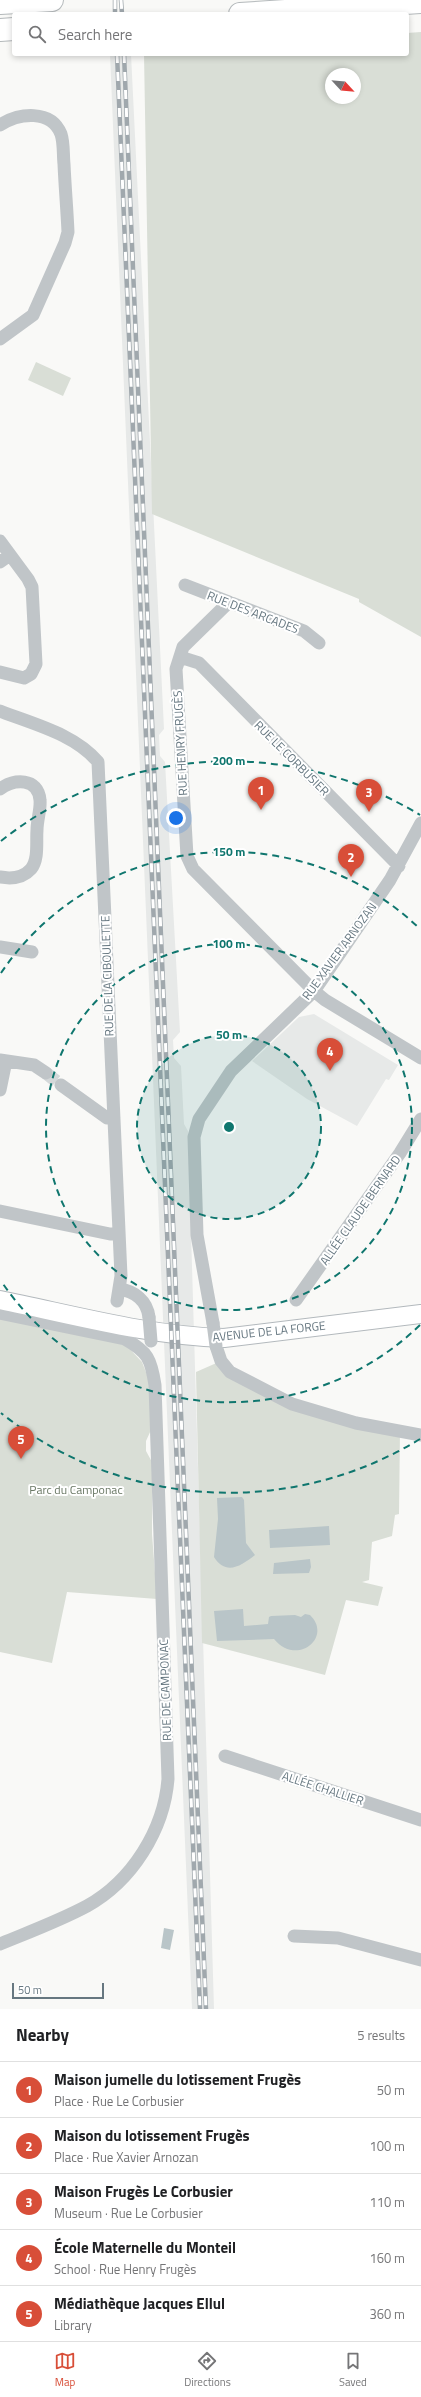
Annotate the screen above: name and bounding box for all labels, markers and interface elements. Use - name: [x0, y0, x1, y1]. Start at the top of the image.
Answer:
- search box: [12, 12, 409, 56]
- icon: search: [26, 23, 48, 45]
- text: Search here: [58, 23, 132, 46]
- north arrow: [325, 68, 361, 104]
- street label: RUE DES ARCADES: [204, 586, 302, 638]
- street label: RUE HENRY FRUGÈS: [168, 690, 192, 796]
- street label: RUE LE CORBUSIER: [250, 716, 334, 800]
- text: 200 m: [213, 751, 245, 770]
- pin: 1: [248, 777, 274, 810]
- pin: 3: [356, 779, 382, 812]
- your location: [166, 808, 186, 828]
- text: 150 m: [213, 842, 245, 861]
- pin: 2: [338, 844, 364, 877]
- street label: RUE XAVIER ARNOZAN: [297, 898, 381, 1004]
- street label: RUE DE LA CIBOULETTE: [95, 915, 119, 1037]
- text: 100 m: [213, 934, 245, 953]
- text: 50 m: [216, 1025, 242, 1044]
- pin: 4: [317, 1038, 343, 1071]
- centre of rings: [222, 1120, 236, 1134]
- street label: ALLÉE CLAUDE BERNARD: [315, 1151, 405, 1269]
- street label: AVENUE DE LA FORGE: [211, 1316, 327, 1346]
- pin: 5: [8, 1426, 34, 1459]
- park label: Parc du Camponac: [29, 1480, 123, 1499]
- street label: RUE DE CAMPONAC: [154, 1638, 176, 1741]
- street label: ALLÉE CHALLIER: [280, 1766, 366, 1810]
- scale bar: [12, 1981, 104, 2000]
- text: 50 m: [18, 1982, 42, 1998]
- text: Nearby: [16, 2022, 69, 2048]
- text: 5 results: [357, 2025, 405, 2045]
- text: Maison jumelle du lotissement Frugès: [54, 2068, 301, 2091]
- text: 1: [25, 2080, 33, 2100]
- text: 50 m: [377, 2080, 405, 2100]
- text: Place · Rue Le Corbusier: [54, 2091, 184, 2111]
- text: Maison du lotissement Frugès: [54, 2124, 250, 2147]
- text: 2: [25, 2136, 33, 2156]
- text: 100 m: [369, 2136, 405, 2156]
- text: Place · Rue Xavier Arnozan: [54, 2147, 198, 2167]
- text: Maison Frugès Le Corbusier: [54, 2180, 233, 2203]
- text: 3: [25, 2192, 33, 2212]
- text: 110 m: [369, 2192, 405, 2212]
- text: Museum · Rue Le Corbusier: [54, 2203, 203, 2223]
- text: École Maternelle du Monteil: [54, 2236, 236, 2259]
- text: 4: [25, 2248, 33, 2268]
- text: 160 m: [369, 2248, 405, 2268]
- text: School · Rue Henry Frugès: [54, 2259, 196, 2279]
- text: Médiathèque Jacques Ellul: [54, 2292, 225, 2315]
- text: 5: [25, 2304, 33, 2324]
- text: 360 m: [369, 2304, 405, 2324]
- text: Library: [54, 2315, 92, 2335]
- tab: Map: [54, 2350, 76, 2390]
- tab: Directions: [184, 2350, 231, 2390]
- tab: Saved: [339, 2350, 367, 2390]

